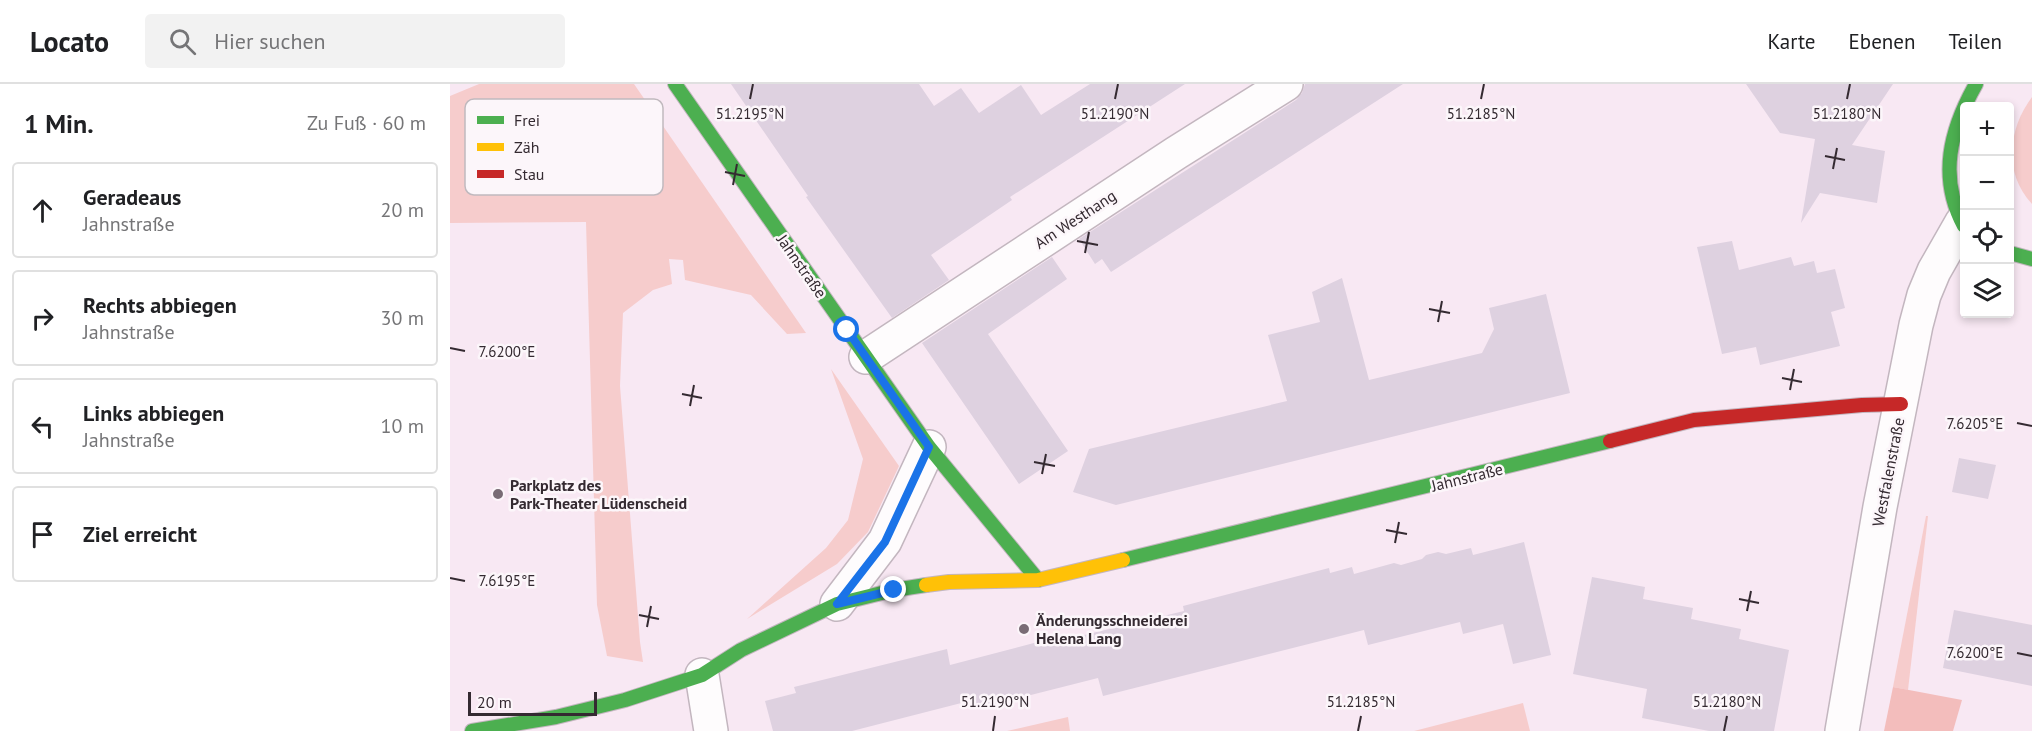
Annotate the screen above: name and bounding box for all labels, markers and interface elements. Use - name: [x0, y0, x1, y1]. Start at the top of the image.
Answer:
- search box: [145, 14, 565, 68]
- text: Locato: [30, 23, 109, 60]
- icon: search: [166, 25, 199, 58]
- text: Hier suchen: [214, 27, 326, 55]
- text: Karte: [1768, 28, 1816, 55]
- text: Ebenen: [1849, 28, 1915, 55]
- text: Teilen: [1948, 28, 2002, 55]
- legend: [465, 99, 663, 195]
- map controls: [1960, 102, 2014, 318]
- button: +: [1960, 102, 2014, 156]
- text: 51.2195°N: [716, 104, 784, 123]
- text: 51.2190°N: [1081, 104, 1149, 123]
- text: 51.2185°N: [1447, 104, 1515, 123]
- text: 51.2180°N: [1813, 104, 1881, 123]
- text: 1 Min.: [24, 107, 94, 140]
- text: Zu Fuß · 60 m: [307, 110, 426, 136]
- text: Frei: [514, 110, 540, 130]
- text: Zäh: [514, 137, 539, 157]
- button: −: [1960, 156, 2014, 210]
- text: Stau: [514, 164, 544, 184]
- text: Geradeaus: [83, 183, 181, 211]
- street label: Am Westhang: [1030, 185, 1120, 253]
- icon: ahead: [26, 194, 59, 227]
- text: 20 m: [381, 197, 424, 223]
- button: locate: [1960, 210, 2014, 264]
- text: Jahnstraße: [83, 211, 175, 237]
- street label: Jahnstraße: [772, 229, 831, 302]
- button: layers: [1960, 264, 2014, 318]
- text: Rechts abbiegen: [83, 291, 237, 319]
- icon: right: [26, 302, 59, 335]
- text: 30 m: [381, 305, 424, 331]
- route start: [833, 316, 859, 342]
- text: Jahnstraße: [83, 319, 175, 345]
- text: 7.6200°E: [479, 342, 535, 361]
- text: Links abbiegen: [83, 399, 224, 427]
- icon: left: [26, 410, 59, 443]
- text: 10 m: [381, 413, 424, 439]
- text: 7.6205°E: [1947, 414, 2003, 433]
- street label: Westfalenstraße: [1868, 416, 1908, 528]
- text: Jahnstraße: [83, 427, 175, 453]
- street label: Jahnstraße: [1428, 458, 1505, 496]
- place label: Parkplatz des Park-Theater Lüdenscheid: [510, 475, 687, 513]
- marker: Parkplatz des Park-Theater Lüdenscheid: [491, 487, 505, 501]
- icon: arrive: [26, 518, 59, 551]
- text: Ziel erreicht: [83, 520, 197, 548]
- text: 7.6195°E: [479, 571, 535, 590]
- route end: [880, 576, 906, 602]
- place label: Änderungsschneiderei Helena Lang: [1036, 610, 1188, 648]
- marker: Änderungsschneiderei Helena Lang: [1017, 622, 1031, 636]
- text: 7.6200°E: [1947, 643, 2003, 662]
- scale bar: [468, 689, 597, 716]
- text: 20 m: [477, 692, 512, 712]
- text: 51.2190°N: [961, 692, 1029, 711]
- text: 51.2185°N: [1327, 692, 1395, 711]
- text: 51.2180°N: [1693, 692, 1761, 711]

